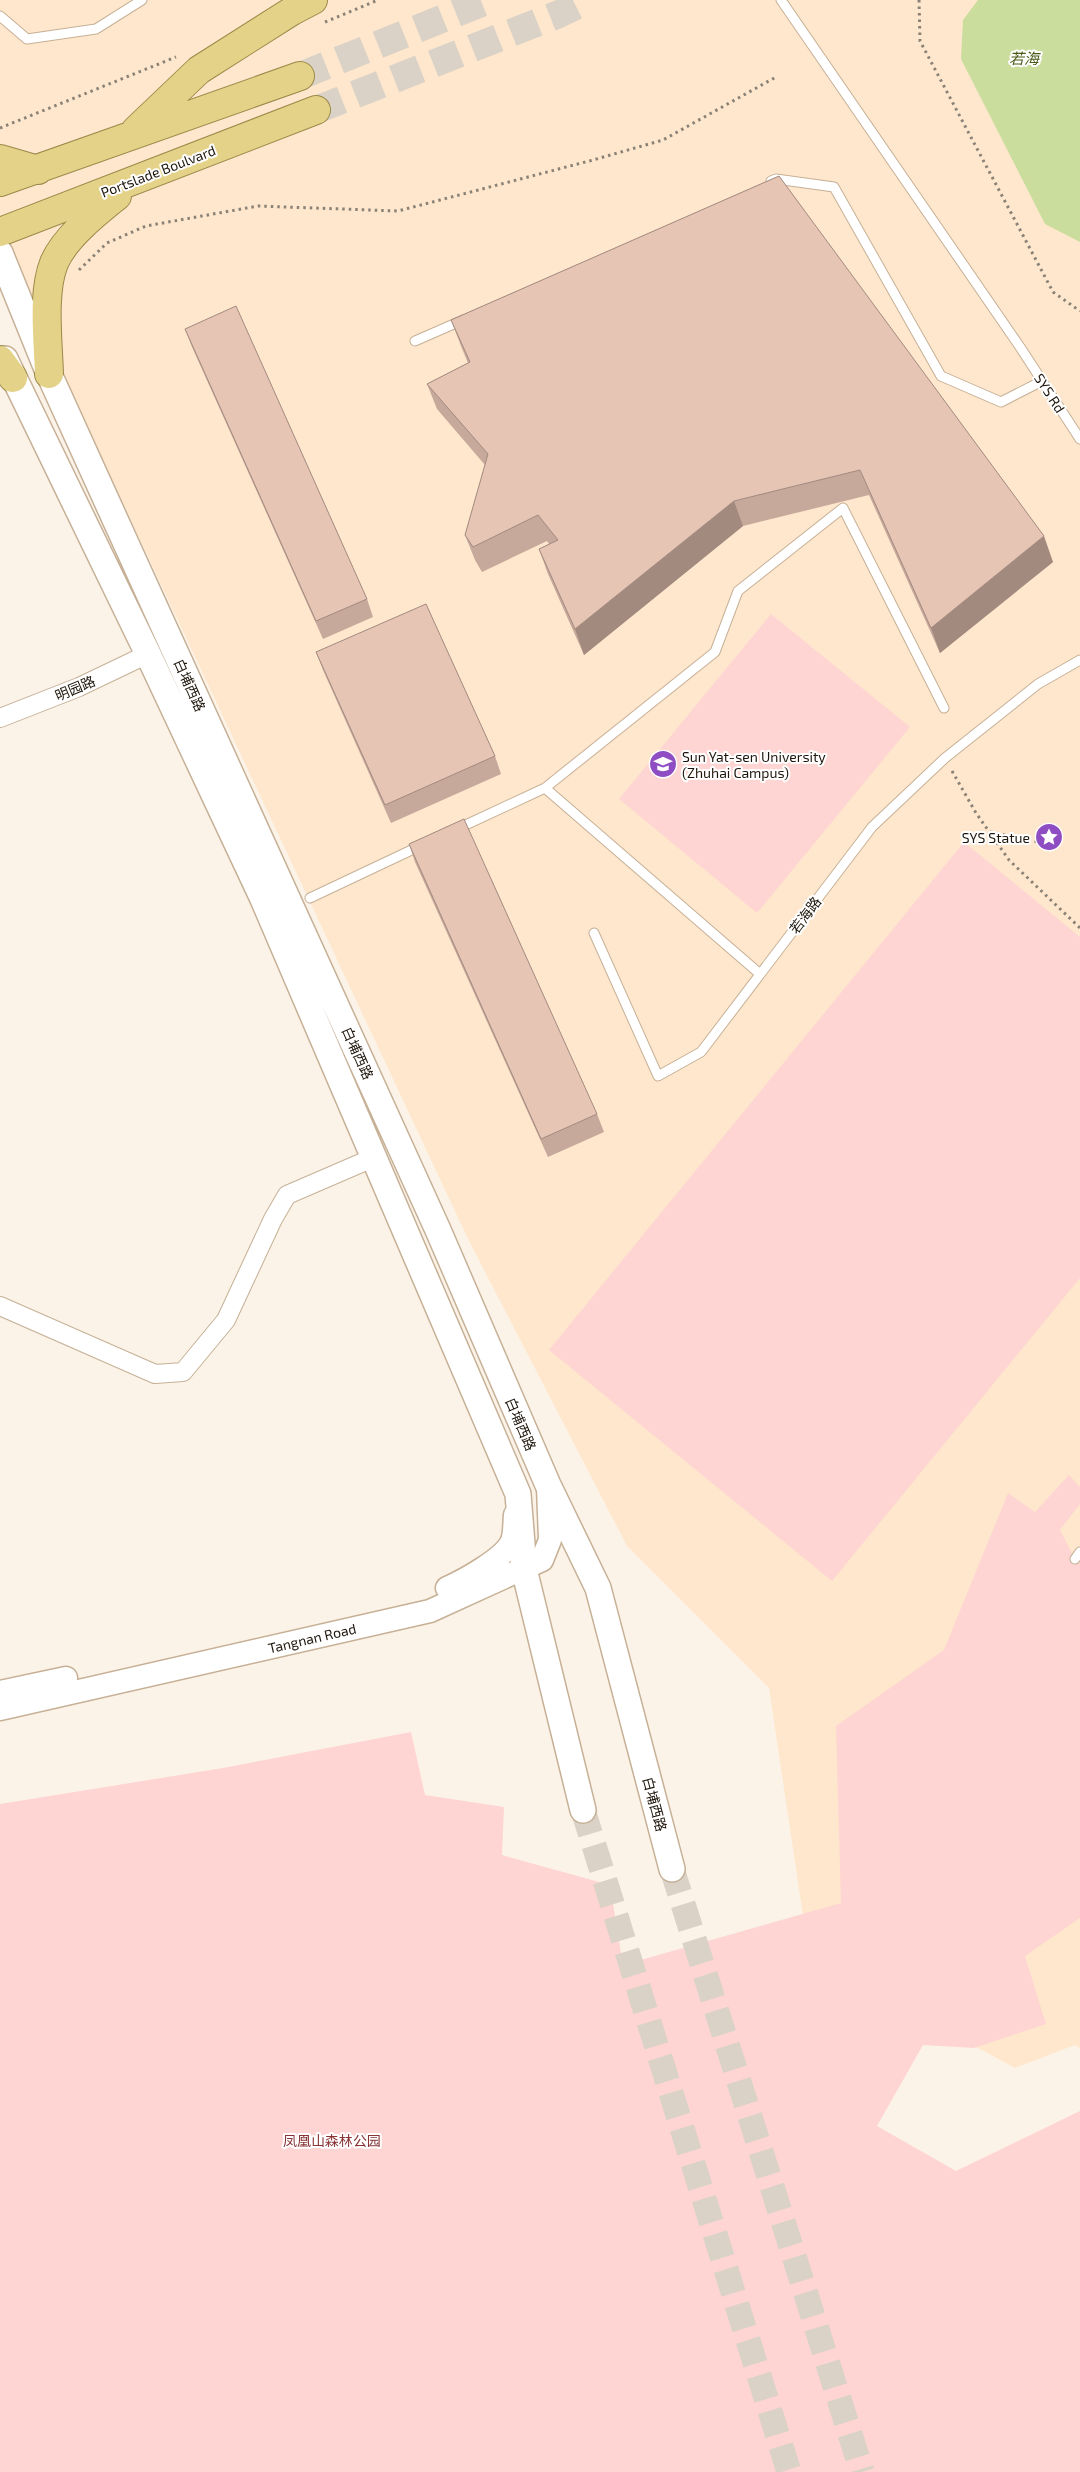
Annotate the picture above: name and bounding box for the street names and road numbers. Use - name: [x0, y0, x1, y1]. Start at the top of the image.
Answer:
- street label: Portslade Boulvard: [98, 141, 218, 201]
- street label: SYS Rd: [1031, 370, 1069, 416]
- street label: 白埔西路: [171, 656, 209, 714]
- street label: 明园路: [52, 672, 98, 704]
- street label: 若海路: [786, 893, 824, 937]
- street label: 白埔西路: [339, 1024, 377, 1082]
- street label: 白埔西路: [502, 1395, 540, 1453]
- street label: Tangnan Road: [266, 1620, 358, 1656]
- street label: 白埔西路: [640, 1775, 670, 1833]

